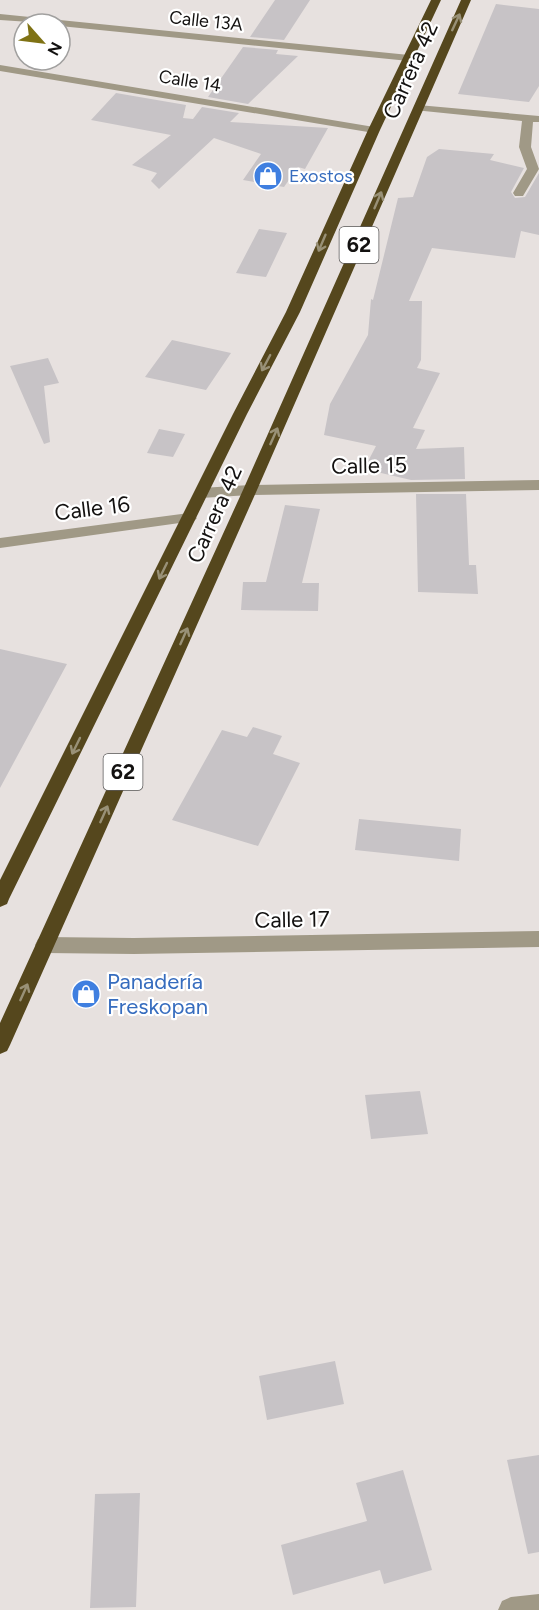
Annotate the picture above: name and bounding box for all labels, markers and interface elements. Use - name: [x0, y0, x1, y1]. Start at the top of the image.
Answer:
- street label: Calle 13A: [168, 6, 244, 36]
- north arrow: [12, 12, 72, 72]
- one-way arrow: [450, 13, 462, 31]
- street label: Carrera 42: [377, 17, 444, 123]
- text: N: [44, 39, 66, 59]
- street label: Calle 14: [157, 65, 223, 97]
- shop icon: Exostos: [252, 160, 284, 192]
- place label: Exostos: [289, 165, 353, 187]
- one-way arrow: [373, 192, 384, 210]
- road number: 62: [340, 227, 378, 263]
- one-way arrow: [316, 234, 327, 252]
- one-way arrow: [260, 354, 271, 372]
- one-way arrow: [269, 428, 280, 446]
- street label: Calle 15: [331, 451, 407, 480]
- street label: Carrera 42: [181, 461, 248, 567]
- street label: Calle 16: [53, 490, 131, 527]
- one-way arrow: [157, 561, 168, 579]
- one-way arrow: [179, 628, 190, 646]
- one-way arrow: [70, 736, 82, 754]
- road number: 62: [104, 754, 142, 790]
- one-way arrow: [99, 805, 110, 824]
- street label: Calle 17: [254, 905, 330, 934]
- place label: Panadería Freskopan: [107, 968, 208, 1020]
- shop icon: Panadería Freskopan: [70, 978, 102, 1010]
- one-way arrow: [19, 983, 30, 1001]

